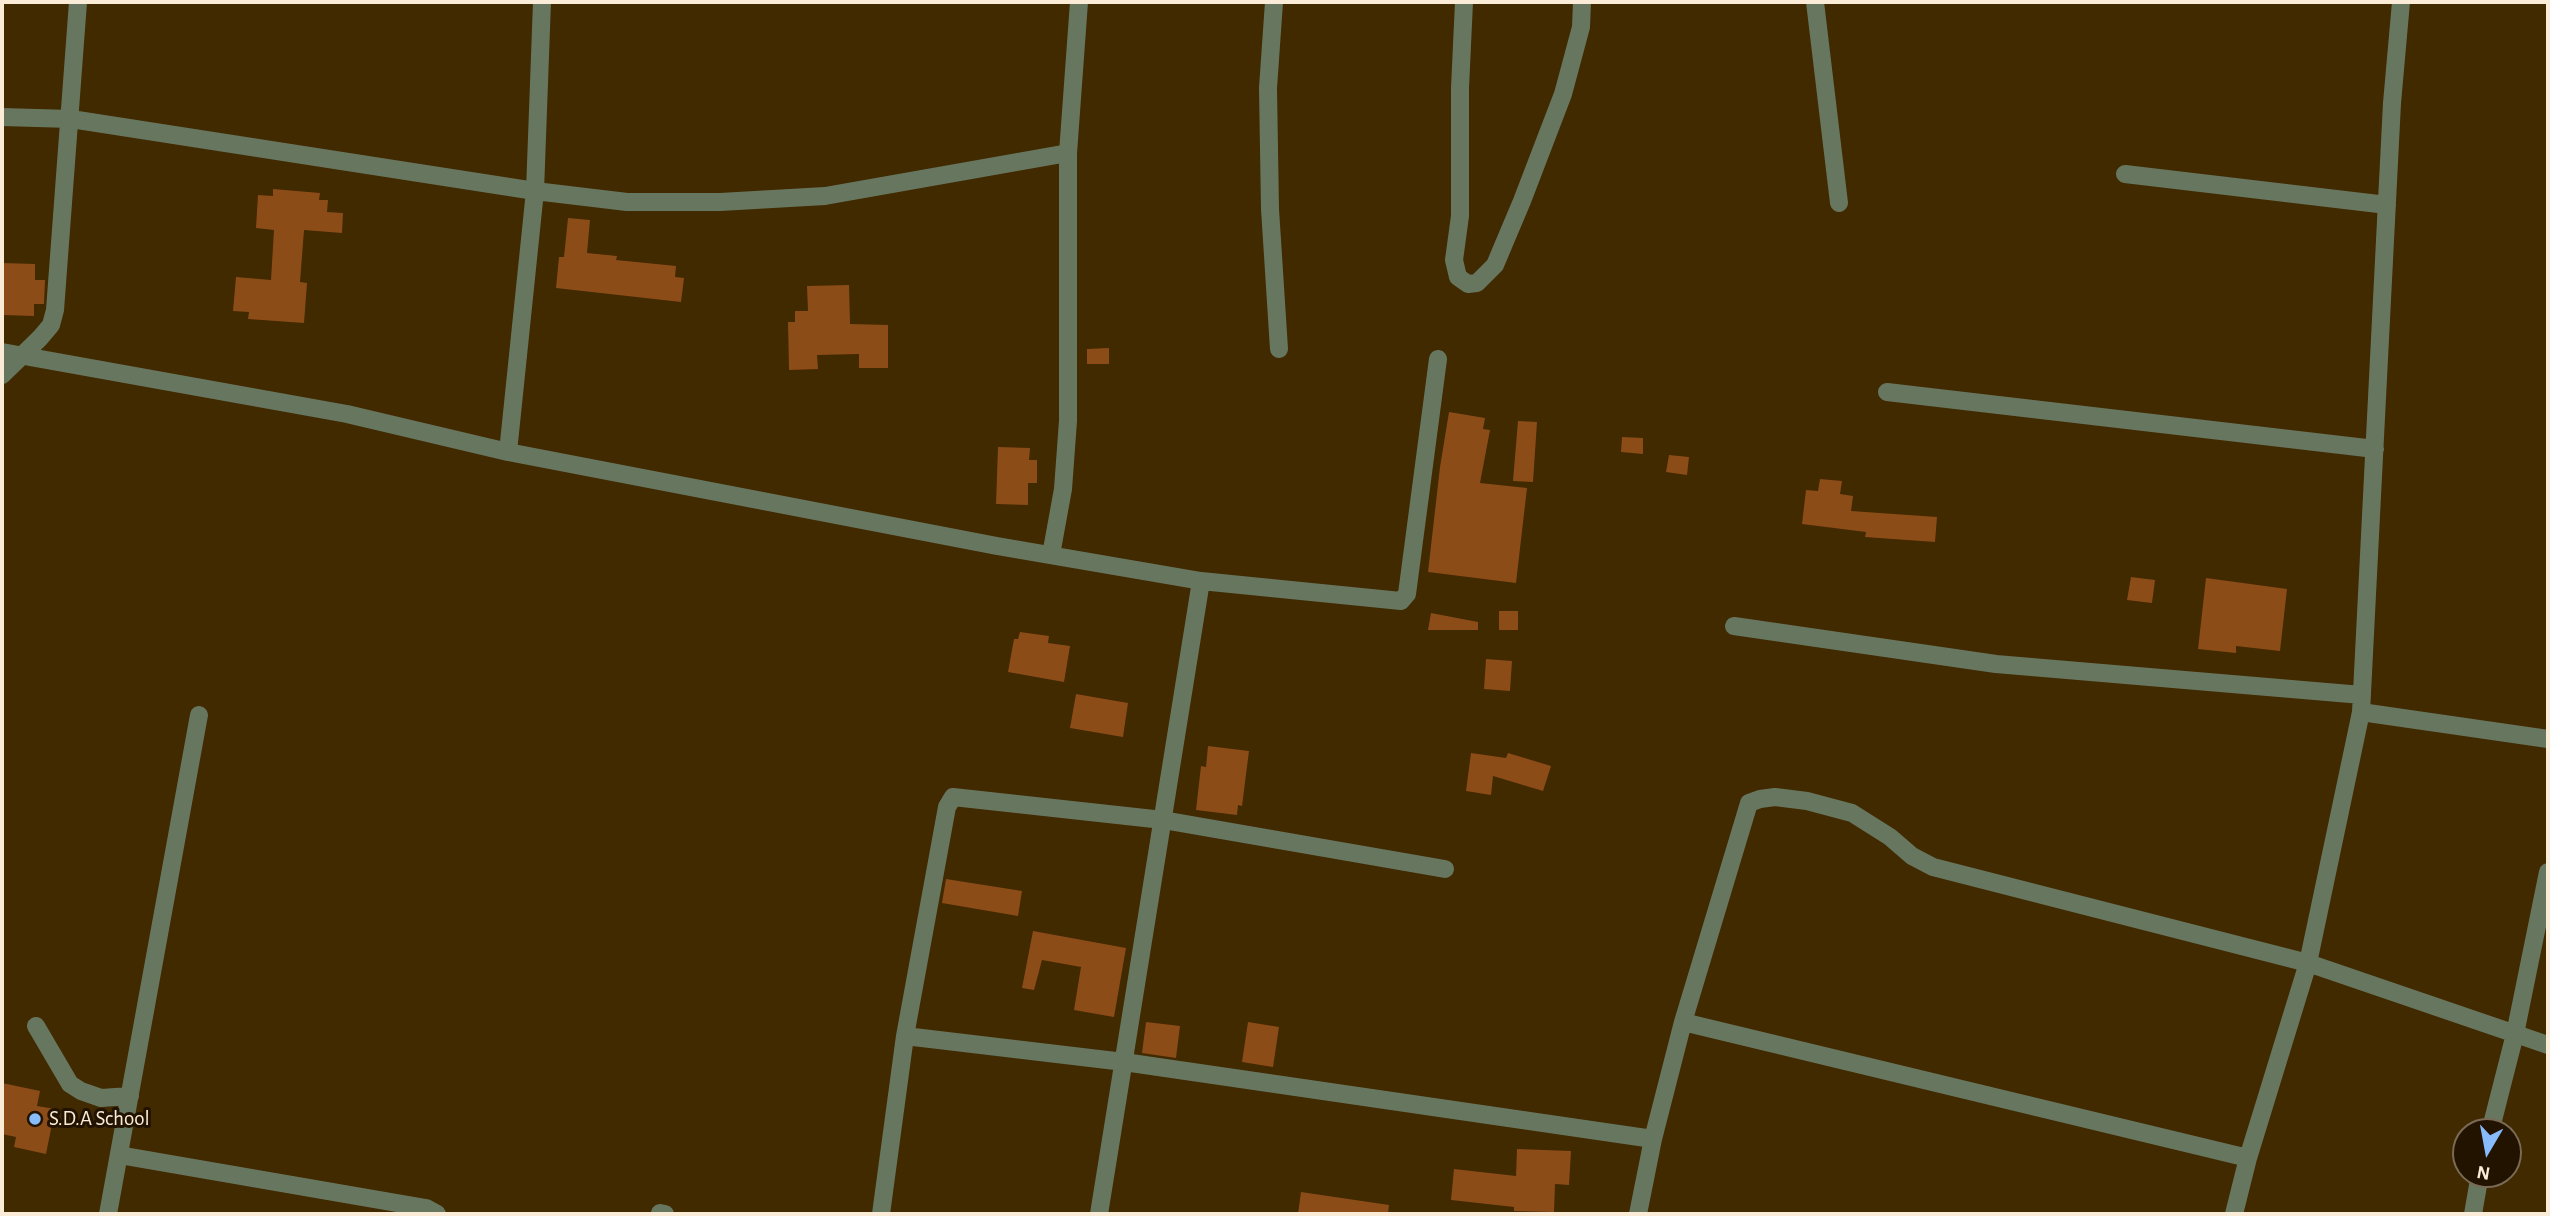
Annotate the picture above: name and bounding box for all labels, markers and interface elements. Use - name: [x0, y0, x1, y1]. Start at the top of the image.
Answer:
- place label: S.D.A School: [49, 1106, 150, 1132]
- marker: S.D.A School: [27, 1111, 43, 1127]
- north arrow: [2452, 1118, 2522, 1188]
- text: N: [2475, 1162, 2492, 1183]

